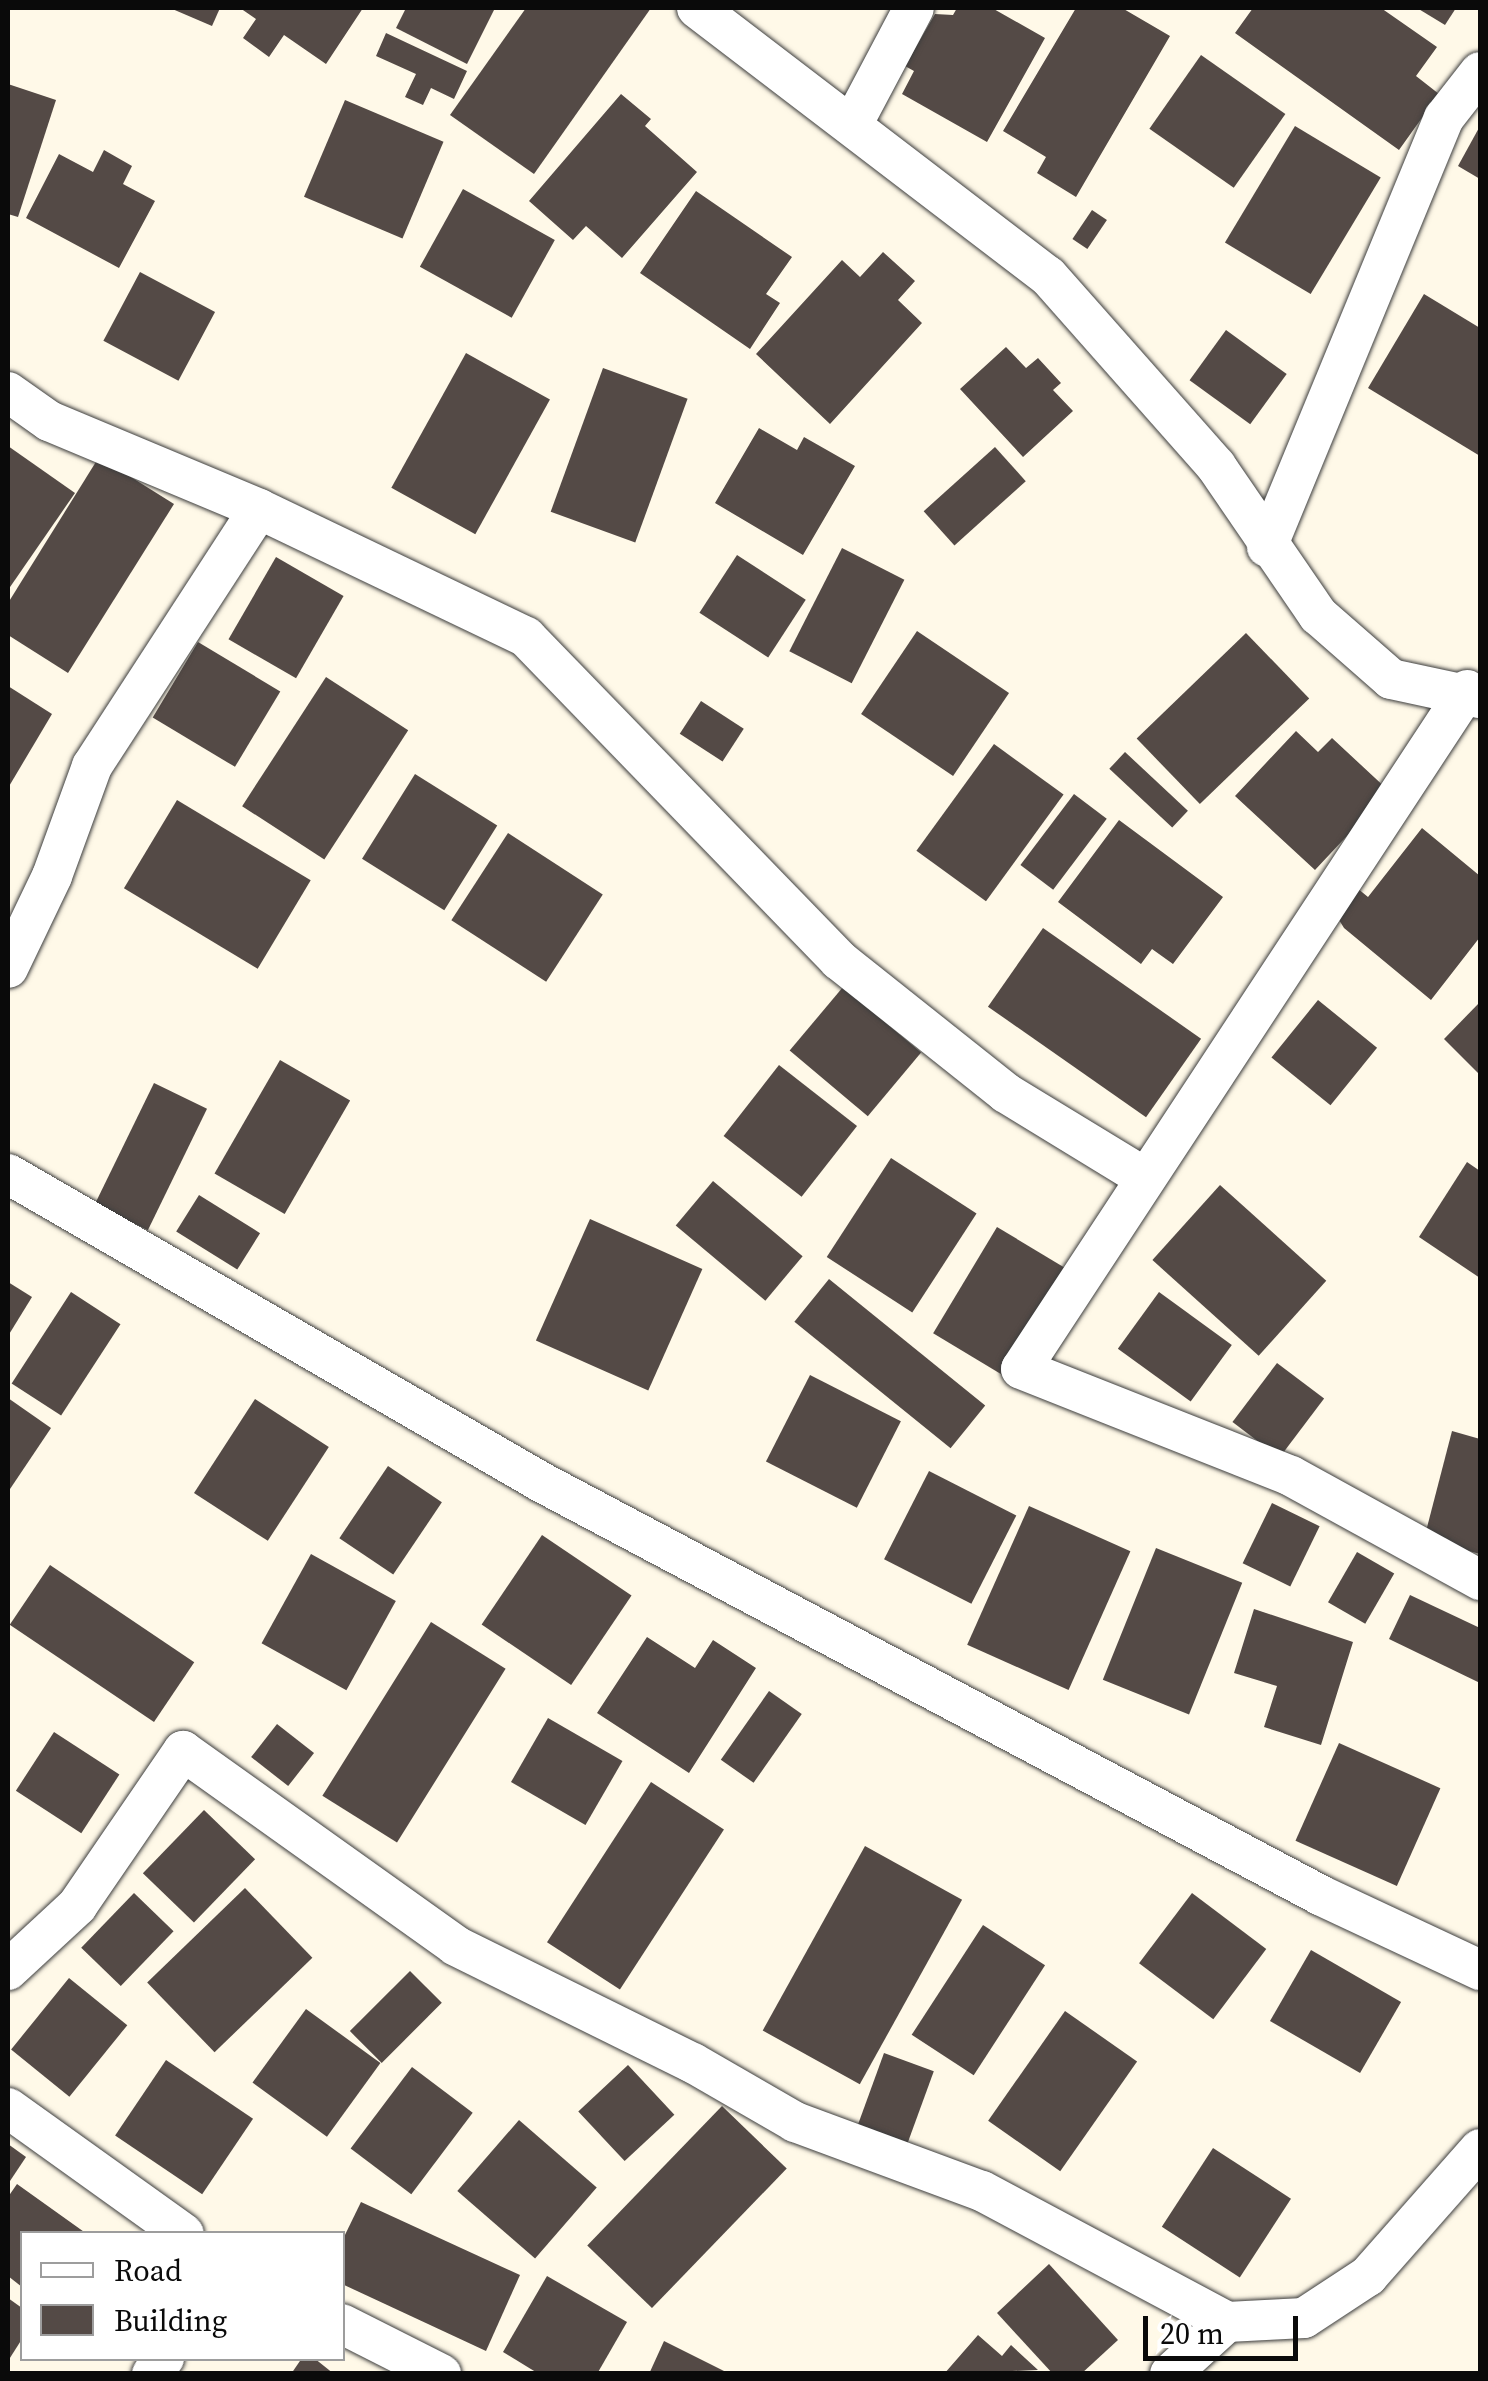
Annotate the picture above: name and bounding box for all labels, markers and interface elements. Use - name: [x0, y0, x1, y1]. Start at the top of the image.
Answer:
- legend: [20, 2231, 345, 2361]
- text: Road: [114, 2250, 182, 2291]
- scale bar: [1148, 2296, 1303, 2358]
- text: Building: [114, 2300, 227, 2341]
- text: 20 m: [1160, 2313, 1224, 2354]

